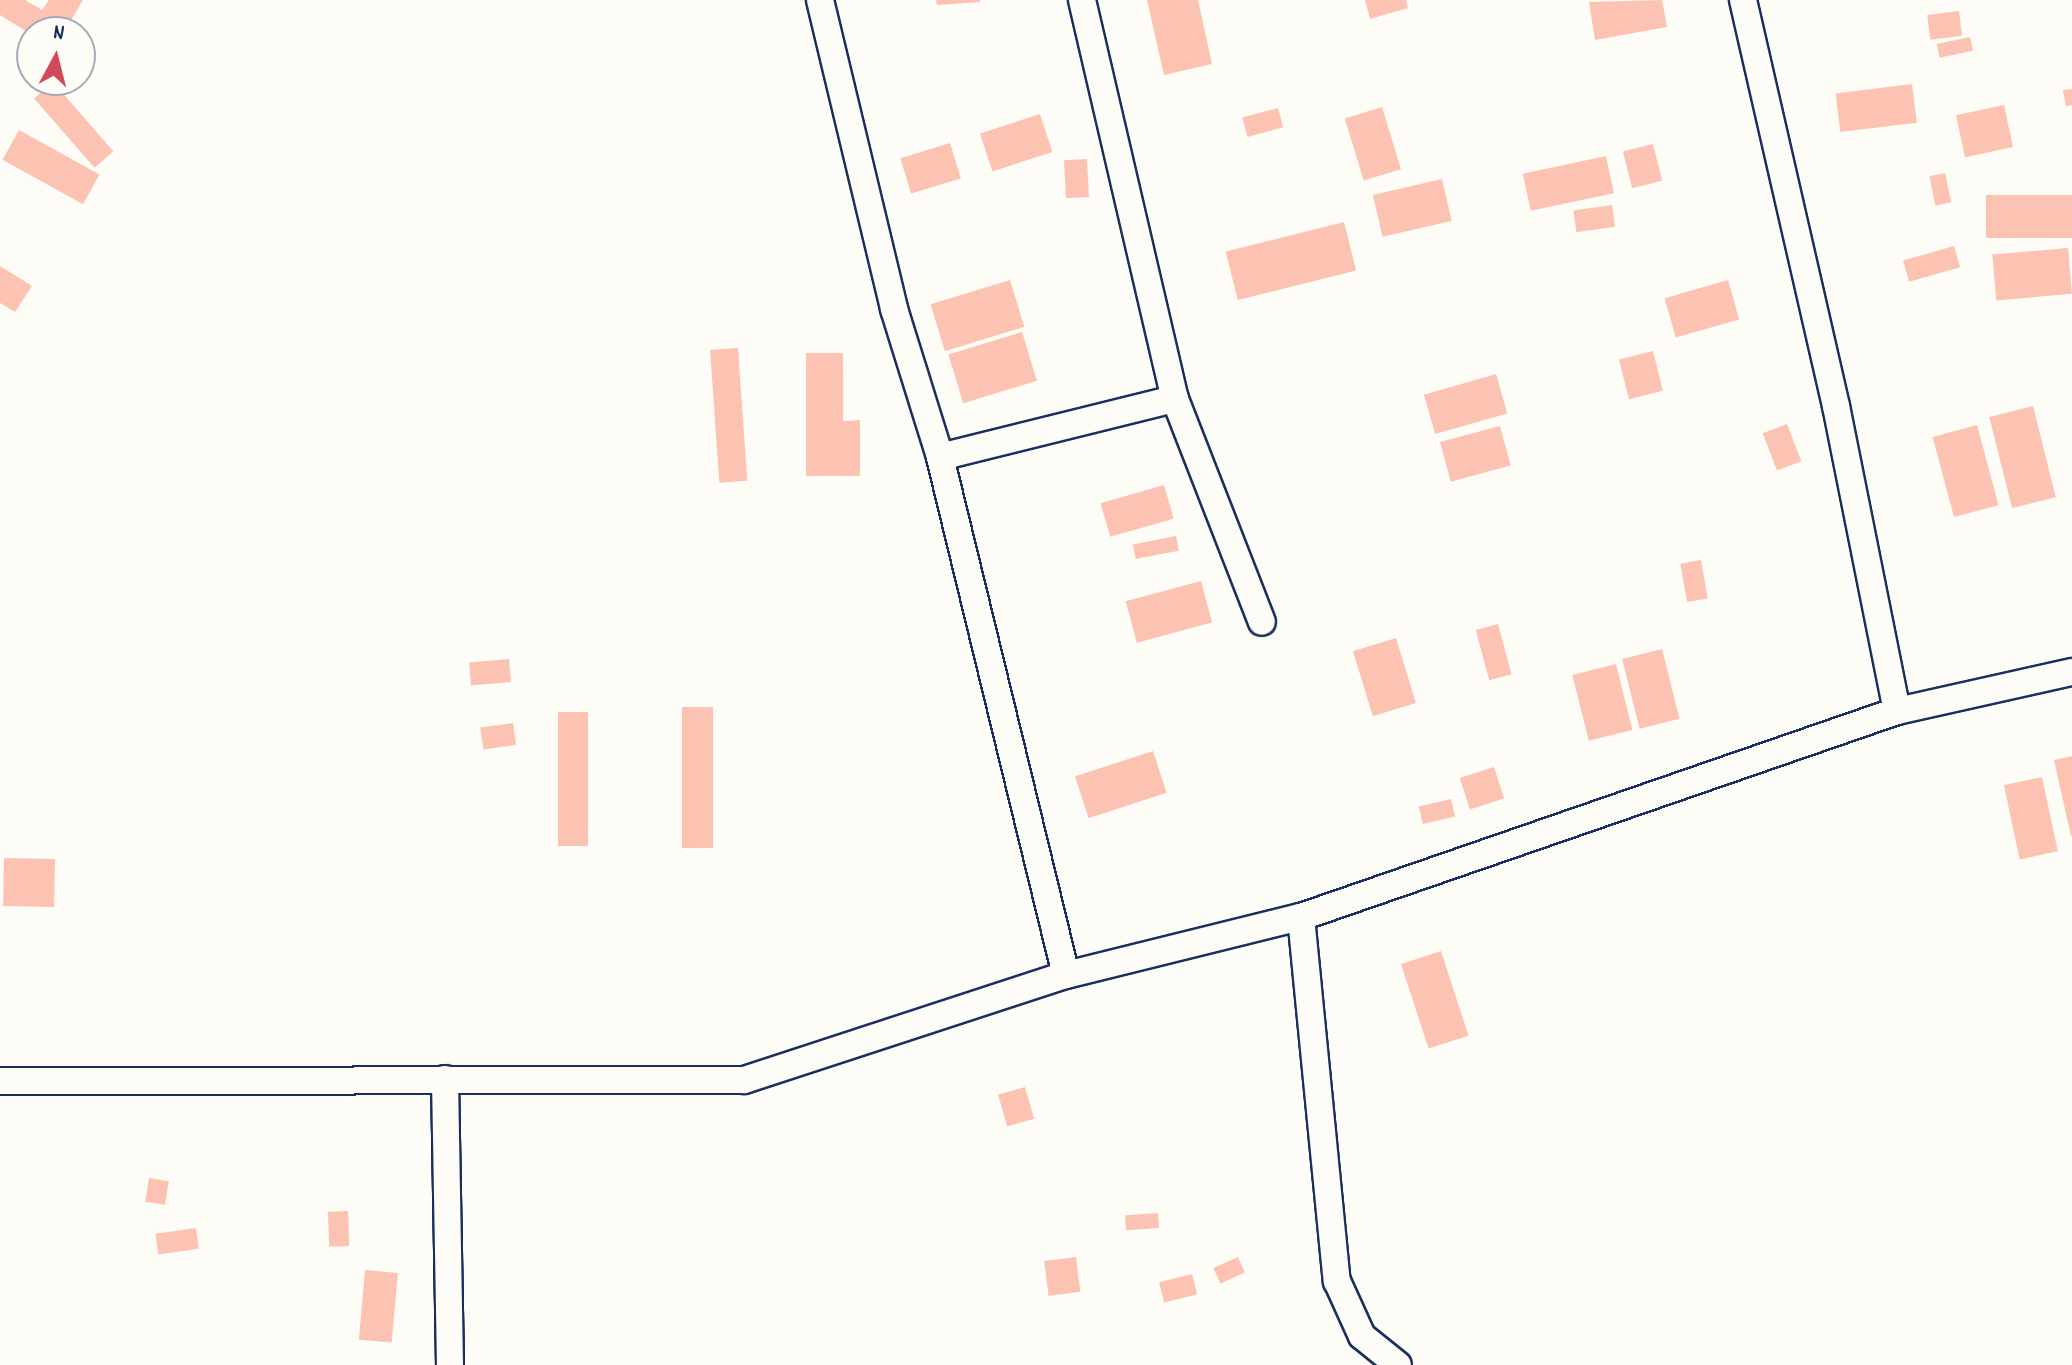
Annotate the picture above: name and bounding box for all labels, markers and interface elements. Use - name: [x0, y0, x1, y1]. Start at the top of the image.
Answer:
- north arrow: [16, 16, 96, 96]
- text: N: [51, 18, 66, 50]

